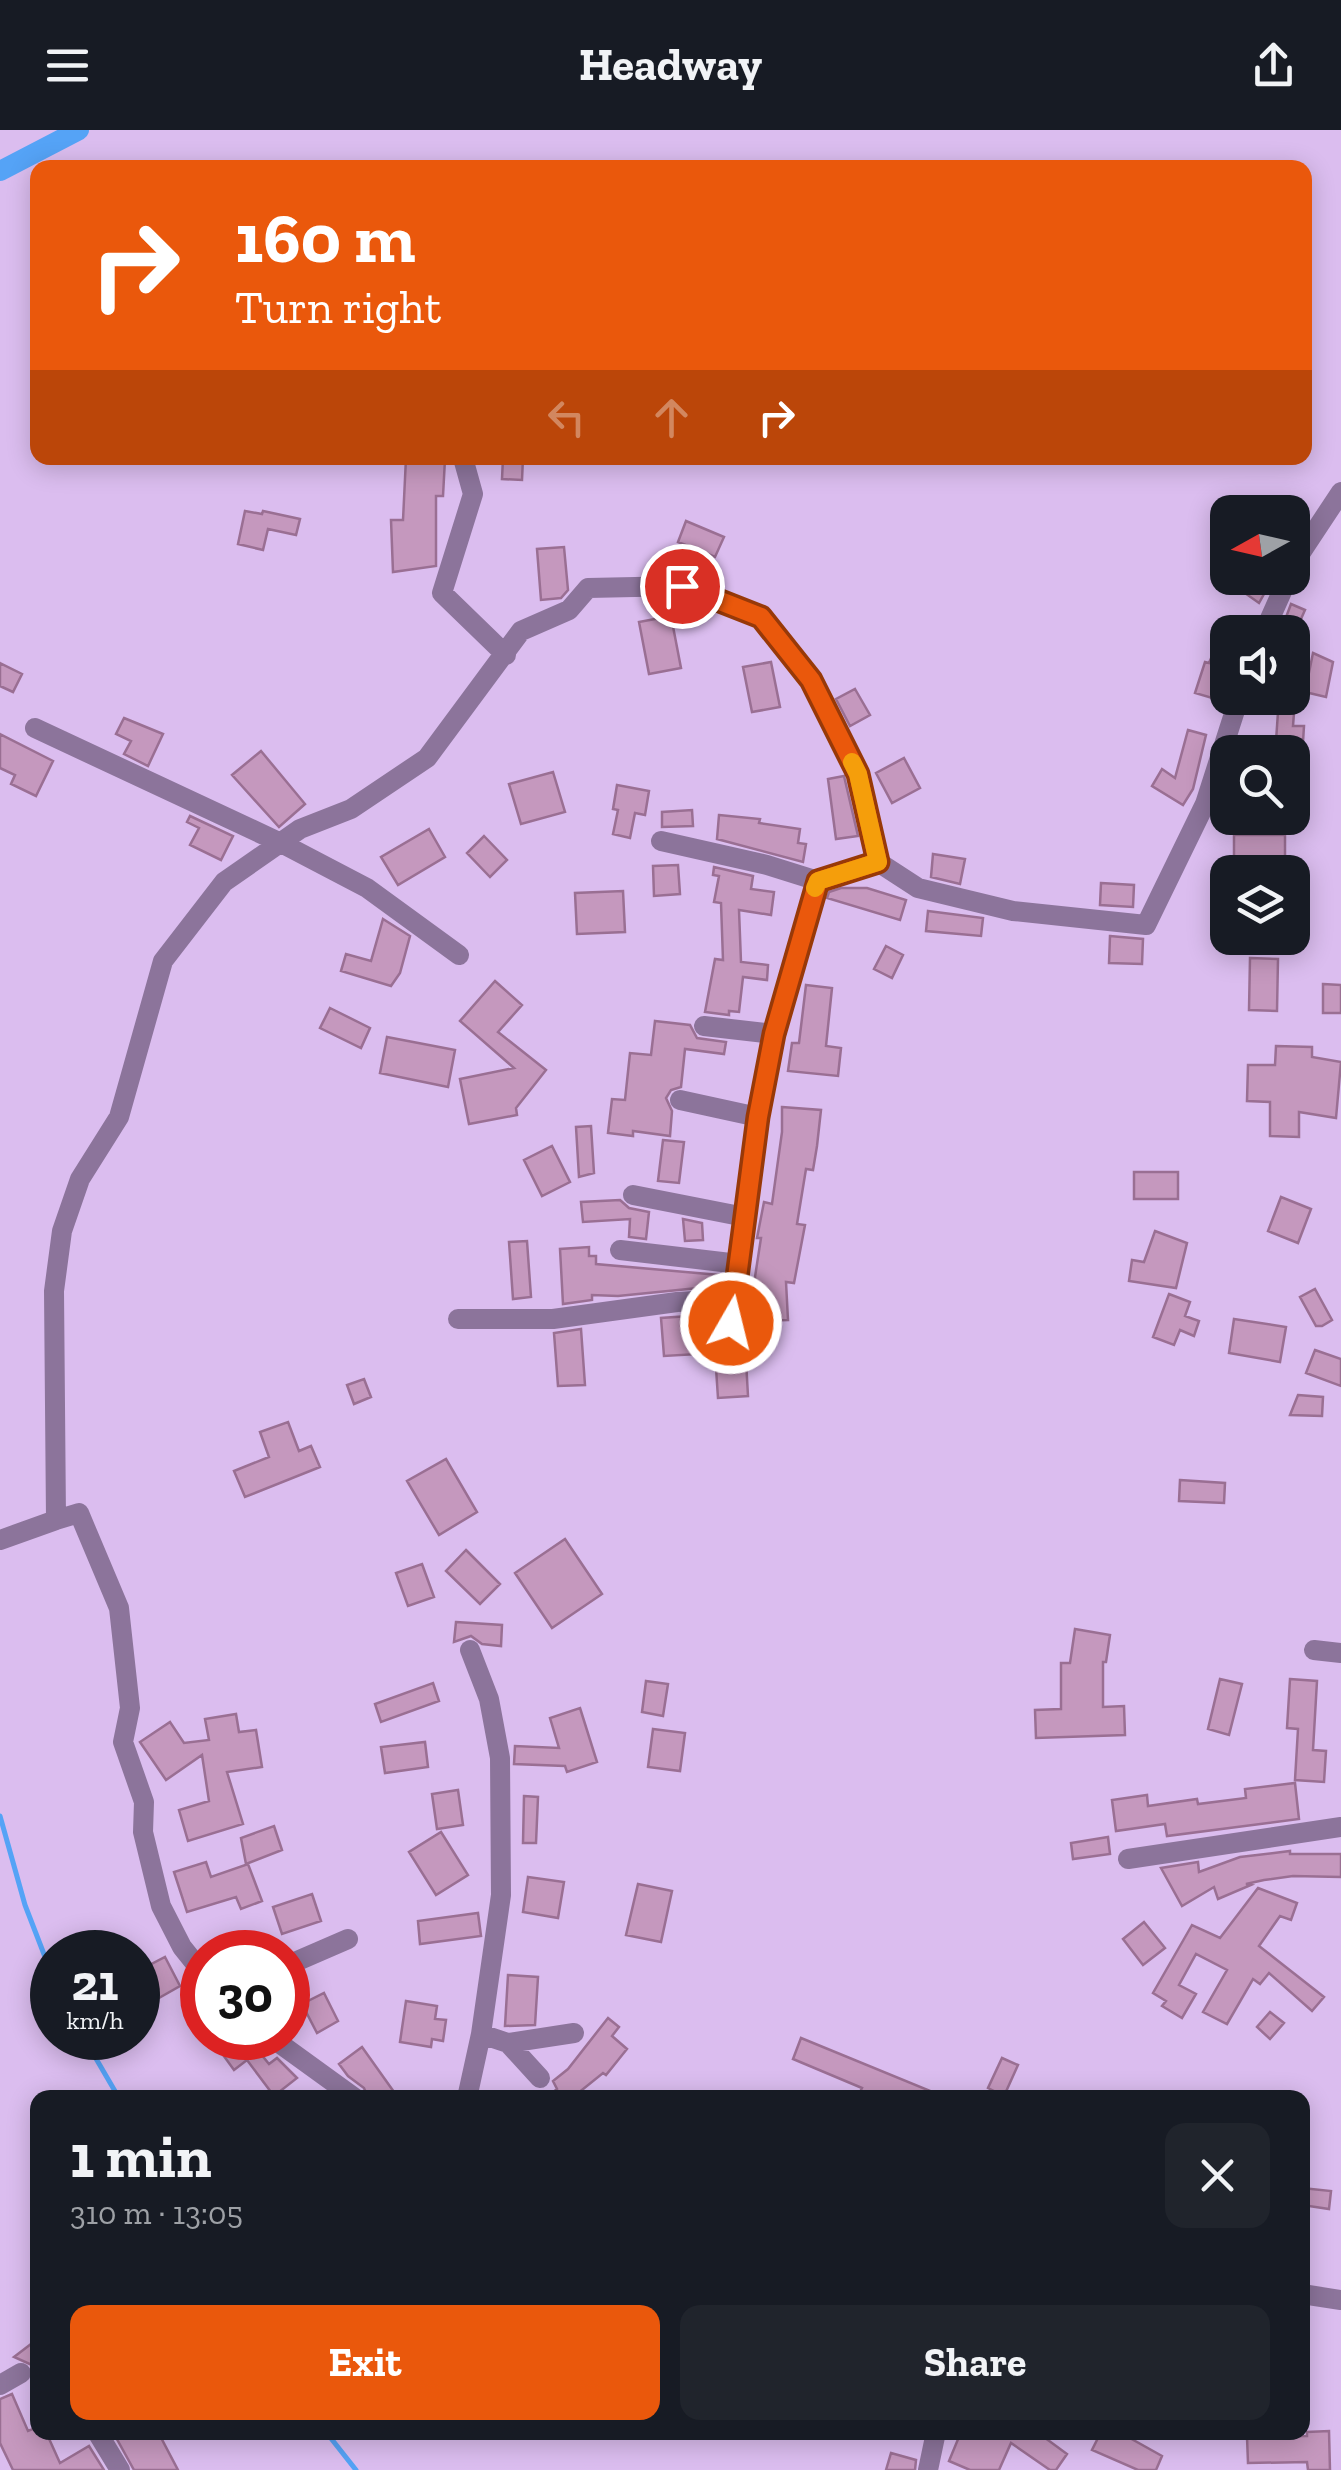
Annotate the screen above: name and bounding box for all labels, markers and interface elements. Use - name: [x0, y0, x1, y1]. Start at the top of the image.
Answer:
- icon: menu: [40, 38, 95, 93]
- text: Headway: [579, 38, 762, 92]
- icon: share: [1246, 38, 1301, 93]
- text: 160 m: [235, 196, 416, 280]
- icon: right: [70, 200, 200, 330]
- text: Turn right: [235, 281, 441, 335]
- icon: left: [539, 390, 594, 445]
- icon: ahead: [644, 390, 699, 445]
- icon: right: [749, 390, 804, 445]
- north arrow: [1210, 495, 1310, 595]
- map controls: [1210, 495, 1310, 955]
- pin: [640, 544, 725, 629]
- icon: arrive: [655, 559, 710, 614]
- button: sound: [1210, 615, 1310, 715]
- button: search: [1210, 735, 1310, 835]
- button: layers: [1210, 855, 1310, 955]
- position arrow: [679, 1271, 783, 1375]
- speed limit sign: 30: [180, 1930, 310, 2060]
- text: 21: [71, 1953, 119, 2013]
- text: km/h: [66, 2005, 124, 2035]
- text: 1 min: [70, 2120, 212, 2192]
- button: close: [1165, 2123, 1270, 2228]
- text: 310 m · 13:05: [70, 2194, 243, 2232]
- button: Exit: [70, 2305, 660, 2420]
- button: Share: [680, 2305, 1270, 2420]

